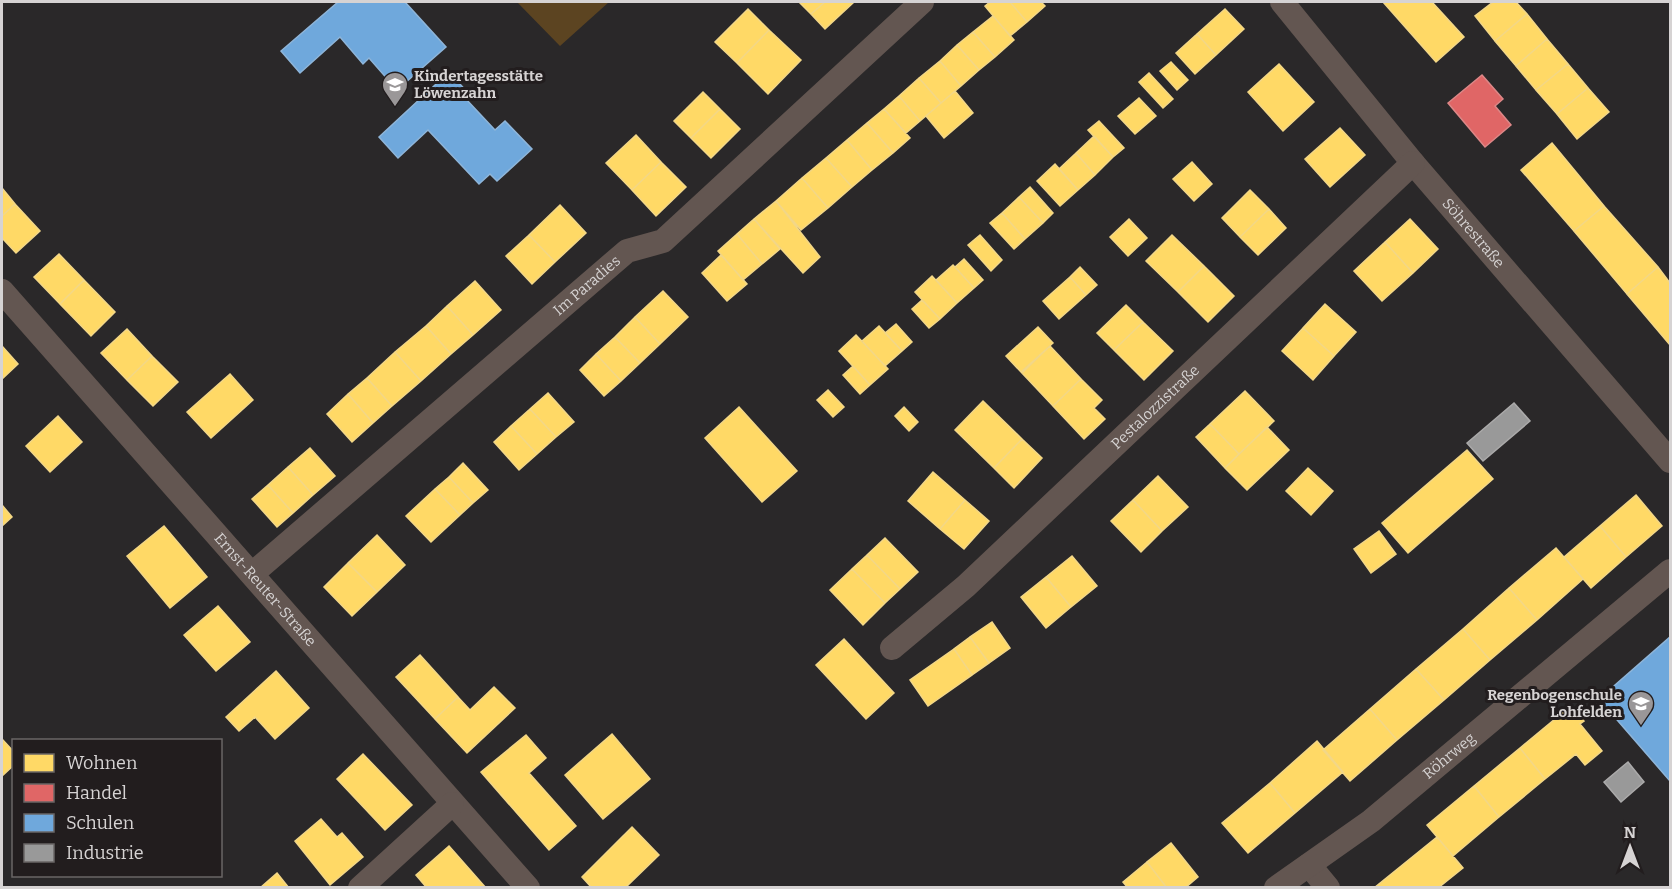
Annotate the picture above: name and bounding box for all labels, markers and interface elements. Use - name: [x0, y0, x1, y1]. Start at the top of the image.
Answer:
- place label: Kindertagesstätte Löwenzahn: [414, 67, 543, 102]
- school or university icon: Kindertagesstätte Löwenzahn: [380, 70, 410, 108]
- street label: Söhrestraße: [1438, 195, 1508, 271]
- street label: Im Paradies: [550, 252, 624, 319]
- street label: Pestalozzistraße: [1107, 361, 1203, 453]
- street label: Ernst-Reuter-Straße: [210, 529, 320, 650]
- place label: Regenbogenschule Lohfelden: [1487, 686, 1622, 721]
- school or university icon: Regenbogenschule Lohfelden: [1626, 689, 1656, 727]
- street label: Röhrweg: [1419, 729, 1479, 783]
- legend: [12, 739, 222, 877]
- text: Wohnen: [66, 752, 138, 774]
- text: Handel: [66, 782, 127, 804]
- text: Schulen: [66, 812, 135, 834]
- north arrow: [1600, 817, 1660, 877]
- text: N: [1624, 823, 1636, 842]
- text: Industrie: [66, 842, 144, 864]

